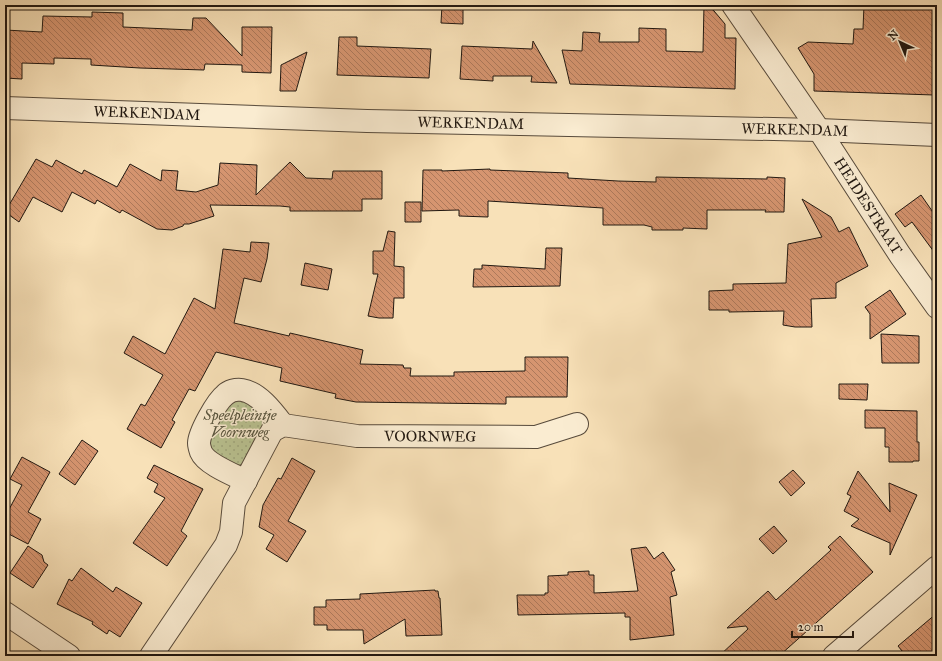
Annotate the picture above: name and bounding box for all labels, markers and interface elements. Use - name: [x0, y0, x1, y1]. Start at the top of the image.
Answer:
- north arrow: [880, 22, 920, 62]
- text: N: [886, 27, 902, 43]
- street label: WERKENDAM: [93, 102, 201, 124]
- street label: WERKENDAM: [417, 113, 524, 133]
- street label: WERKENDAM: [741, 119, 848, 140]
- street label: HEIDESTRAAT: [830, 154, 906, 258]
- park label: Speelpleintje Voornweg: [203, 406, 277, 441]
- street label: VOORNWEG: [383, 427, 476, 446]
- scale bar: [792, 613, 853, 639]
- text: 20 m: [798, 620, 824, 634]

